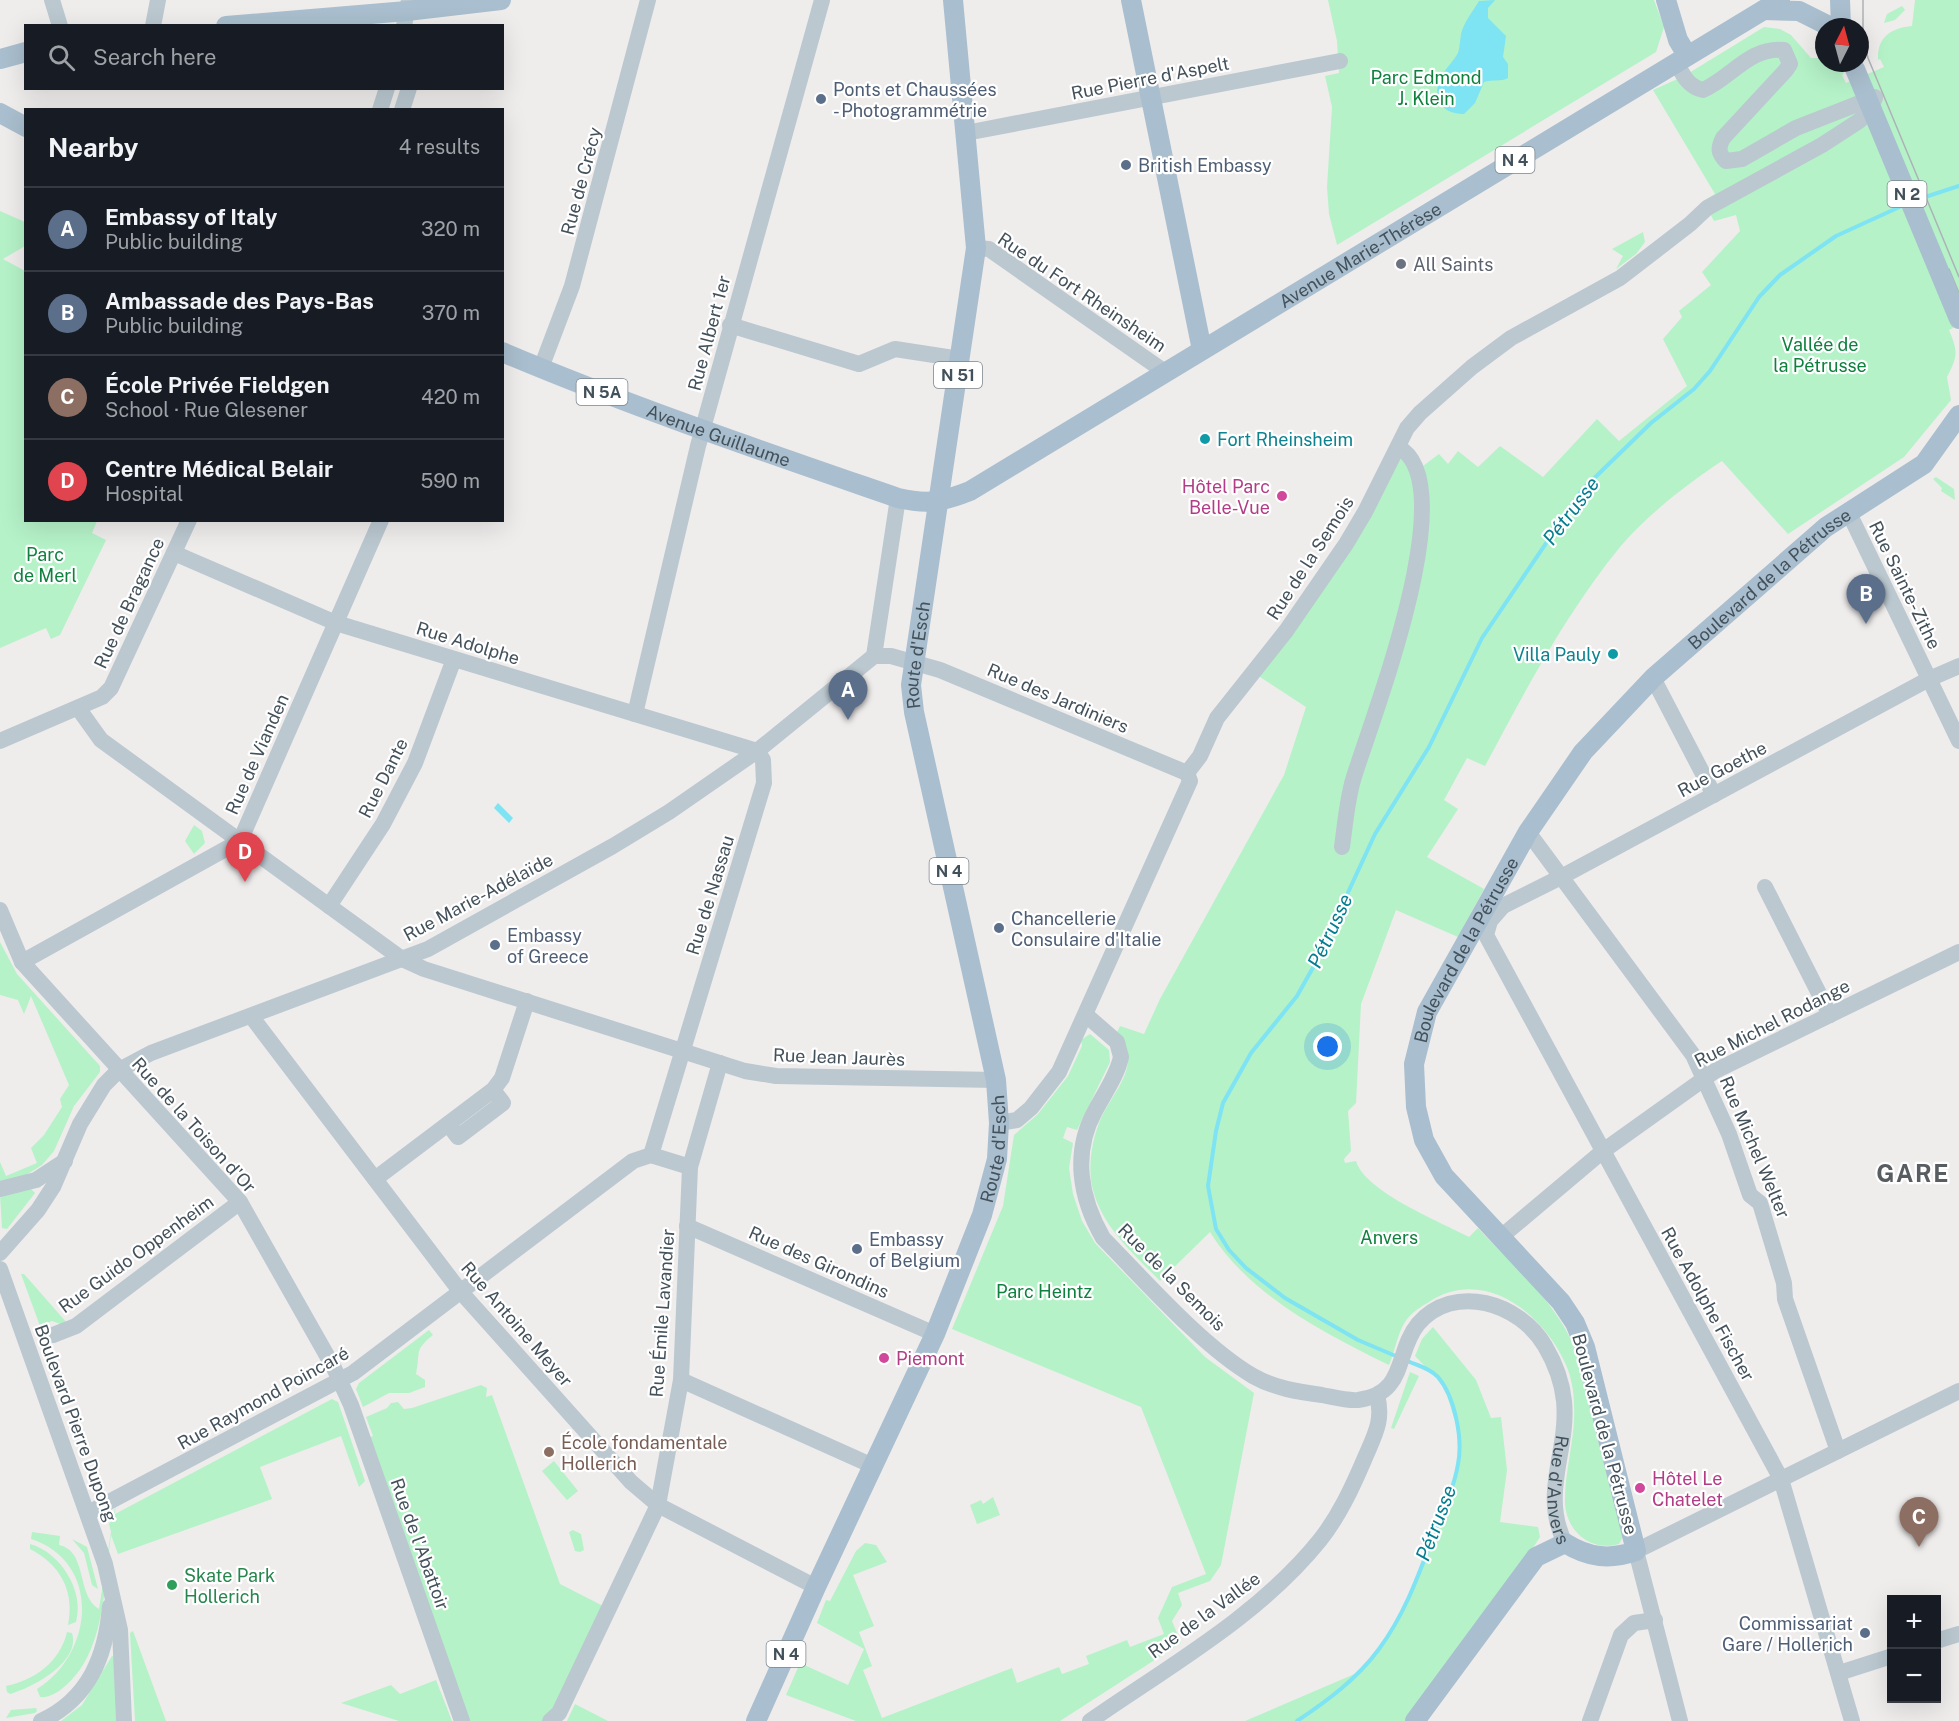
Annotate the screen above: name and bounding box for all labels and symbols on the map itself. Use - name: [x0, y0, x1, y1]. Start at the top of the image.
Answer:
- north arrow: [1815, 18, 1869, 72]
- street label: Rue Pierre d'Aspelt: [1069, 52, 1231, 104]
- park label: Parc Edmond J. Klein: [1371, 67, 1481, 109]
- place label: Ponts et Chaussées - Photogrammétrie: [833, 79, 997, 121]
- marker: Ponts et Chaussées - Photogrammétrie: [814, 92, 828, 106]
- street label: Rue de Crécy: [557, 124, 606, 237]
- road number: N 4: [1496, 147, 1534, 173]
- place label: British Embassy: [1138, 155, 1272, 176]
- marker: British Embassy: [1119, 158, 1133, 172]
- road number: N 2: [1888, 181, 1926, 207]
- street label: Avenue Marie-Thérèse: [1275, 197, 1445, 312]
- street label: Rue du Fort Rheinsheim: [994, 228, 1170, 356]
- place label: All Saints: [1413, 254, 1493, 275]
- marker: All Saints: [1394, 257, 1408, 271]
- street label: Rue Albert 1er: [683, 273, 735, 393]
- park label: Vallée de la Pétrusse: [1773, 334, 1867, 376]
- road number: N 51: [934, 362, 982, 388]
- road number: N 5A: [576, 379, 628, 405]
- street label: Avenue Guillaume: [644, 400, 793, 470]
- place label: Fort Rheinsheim: [1217, 429, 1353, 450]
- marker: Fort Rheinsheim: [1198, 432, 1212, 446]
- water label: Pétrusse: [1538, 472, 1604, 550]
- place label: Hôtel Parc Belle-Vue: [1182, 476, 1270, 518]
- marker: Hôtel Parc Belle-Vue: [1275, 489, 1289, 503]
- street label: Rue de la Semois: [1262, 492, 1358, 624]
- street label: Boulevard de la Pétrusse: [1683, 503, 1855, 653]
- street label: Rue Sainte-Zithe: [1865, 517, 1945, 653]
- street label: Rue de Bragance: [90, 534, 168, 672]
- park label: Parc de Merl: [13, 544, 77, 586]
- pin: B: [1846, 574, 1886, 624]
- street label: Route d'Esch: [900, 600, 934, 710]
- street label: Rue Adolphe: [414, 617, 522, 669]
- place label: Villa Pauly: [1513, 644, 1601, 665]
- marker: Villa Pauly: [1606, 647, 1620, 661]
- street label: Rue des Jardiniers: [984, 659, 1132, 737]
- pin: A: [828, 670, 868, 720]
- street label: Rue de Vianden: [221, 690, 293, 818]
- street label: Rue Dante: [354, 735, 412, 821]
- street label: Rue Goethe: [1674, 737, 1770, 801]
- pin: D: [226, 832, 264, 882]
- street label: Rue de Nassau: [682, 833, 738, 957]
- street label: Rue Marie-Adélaïde: [400, 849, 556, 945]
- street label: Boulevard de la Pétrusse: [1409, 853, 1522, 1045]
- road number: N 4: [930, 858, 968, 884]
- water label: Pétrusse: [1302, 890, 1358, 972]
- place label: Chancellerie Consulaire d'Italie: [1011, 908, 1161, 950]
- marker: Chancellerie Consulaire d'Italie: [992, 921, 1006, 935]
- place label: Embassy of Greece: [507, 925, 589, 967]
- marker: Embassy of Greece: [488, 938, 502, 952]
- street label: Rue Michel Rodange: [1691, 975, 1853, 1071]
- your location: [1313, 1032, 1342, 1061]
- street label: Rue Jean Jaurès: [772, 1044, 906, 1070]
- street label: Rue de la Toison d'Or: [128, 1053, 260, 1197]
- street label: Rue Michel Welter: [1716, 1073, 1794, 1221]
- street label: Route d'Esch: [975, 1094, 1010, 1205]
- district label: GARE: [1876, 1159, 1950, 1187]
- street label: Rue Guido Oppenheim: [55, 1191, 217, 1317]
- street label: Rue de la Semois: [1114, 1219, 1230, 1335]
- street label: Rue des Girondins: [746, 1222, 892, 1302]
- street label: Rue Adolphe Fischer: [1657, 1223, 1759, 1385]
- park label: Anvers: [1360, 1227, 1418, 1248]
- street label: Rue Émile Lavandier: [645, 1228, 678, 1398]
- place label: Embassy of Belgium: [869, 1229, 960, 1271]
- marker: Embassy of Belgium: [850, 1242, 864, 1256]
- street label: Rue Antoine Meyer: [457, 1257, 577, 1391]
- park label: Parc Heintz: [996, 1281, 1092, 1302]
- street label: Boulevard Pierre Dupong: [30, 1321, 122, 1525]
- street label: Boulevard de la Pétrusse: [1568, 1331, 1642, 1537]
- street label: Rue Raymond Poincaré: [174, 1342, 352, 1454]
- place label: Piemont: [896, 1348, 965, 1369]
- marker: Piemont: [877, 1351, 891, 1365]
- place label: École fondamentale Hollerich: [561, 1431, 728, 1474]
- street label: Rue d'Anvers: [1544, 1434, 1574, 1547]
- marker: École fondamentale Hollerich: [542, 1445, 556, 1459]
- place label: Hôtel Le Chatelet: [1652, 1468, 1723, 1510]
- street label: Rue de l'Abattoir: [386, 1475, 454, 1613]
- marker: Hôtel Le Chatelet: [1633, 1481, 1647, 1495]
- water label: Pétrusse: [1411, 1482, 1461, 1564]
- pin: C: [1900, 1498, 1938, 1547]
- place label: Skate Park Hollerich: [184, 1565, 275, 1607]
- street label: Rue de la Vallée: [1144, 1567, 1264, 1663]
- marker: Skate Park Hollerich: [165, 1578, 179, 1592]
- place label: Commissariat Gare / Hollerich: [1722, 1613, 1853, 1655]
- marker: Commissariat Gare / Hollerich: [1858, 1626, 1872, 1640]
- road number: N 4: [766, 1641, 806, 1667]

